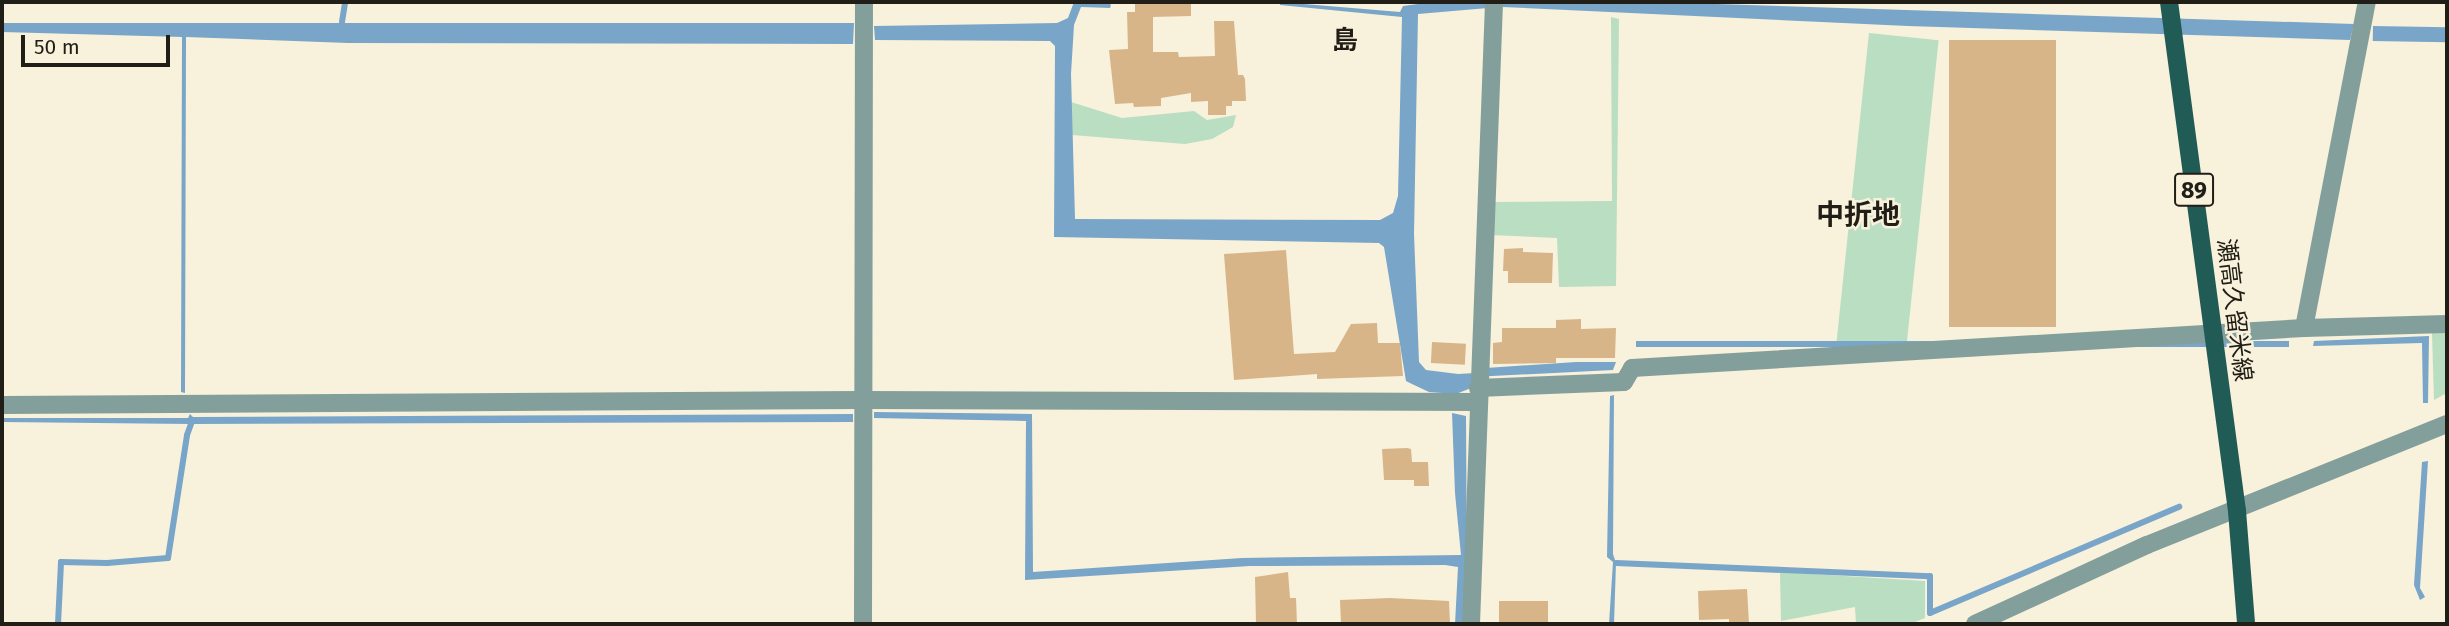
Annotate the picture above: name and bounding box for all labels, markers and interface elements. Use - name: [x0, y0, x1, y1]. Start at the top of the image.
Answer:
- scale bar: [24, 21, 173, 65]
- district label: 島: [1332, 25, 1358, 57]
- text: 50 m: [34, 34, 80, 60]
- road number: 89: [2173, 170, 2215, 210]
- district label: 中折地: [1816, 198, 1900, 232]
- street label: 瀬高久留米線: [2211, 237, 2257, 383]

